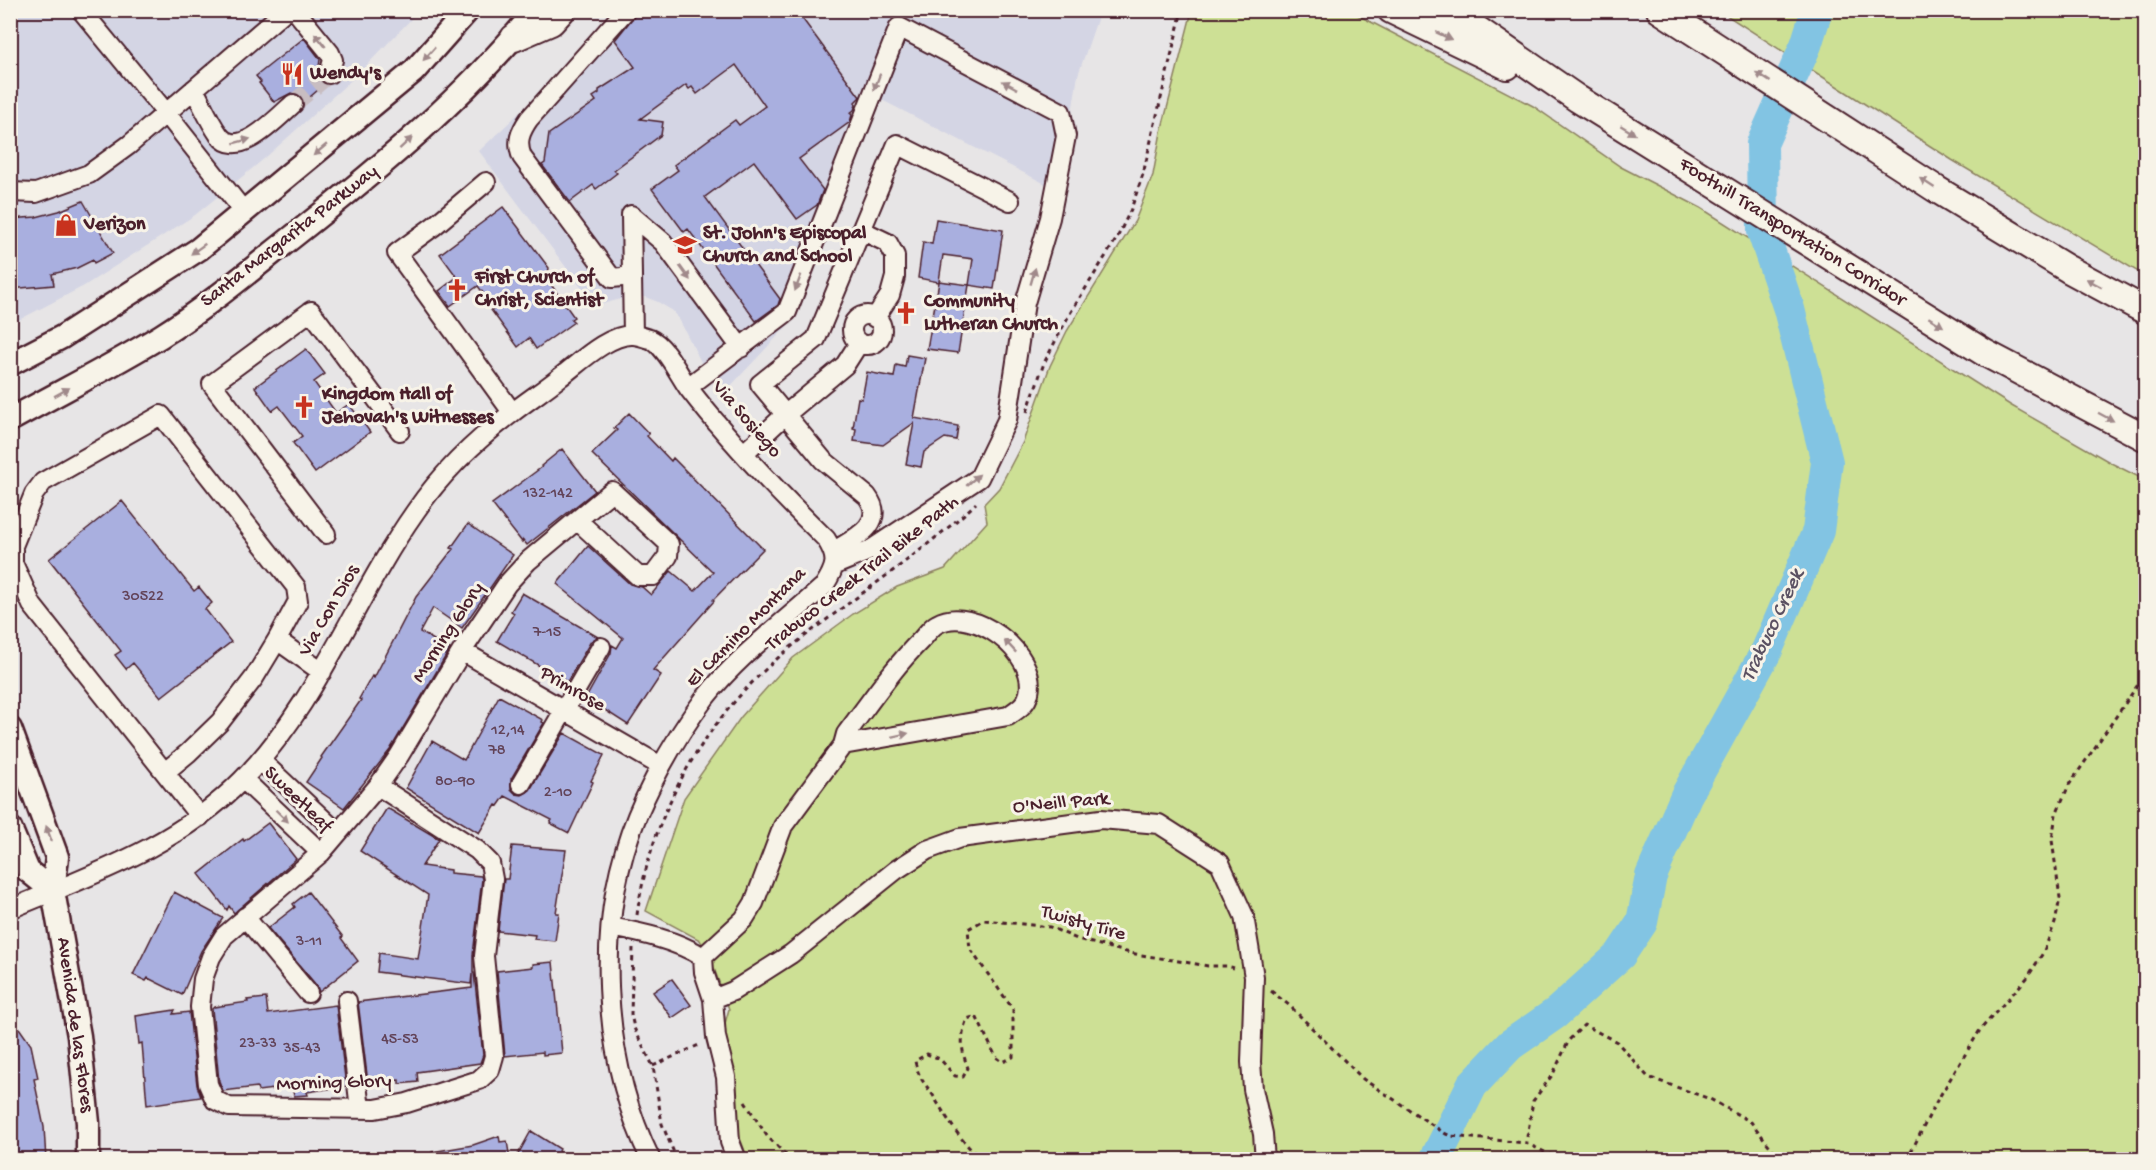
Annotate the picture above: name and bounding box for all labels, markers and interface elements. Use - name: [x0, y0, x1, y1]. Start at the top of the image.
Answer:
- one-way arrow: [1436, 31, 1453, 40]
- one-way arrow: [314, 33, 326, 48]
- one-way arrow: [423, 46, 436, 61]
- restaurant icon: Wendy's: [279, 61, 305, 87]
- place label: Wendy's: [309, 63, 382, 86]
- one-way arrow: [1755, 72, 1771, 83]
- one-way arrow: [872, 73, 882, 91]
- one-way arrow: [1001, 80, 1018, 90]
- one-way arrow: [1620, 125, 1636, 136]
- one-way arrow: [233, 136, 251, 145]
- one-way arrow: [398, 137, 413, 150]
- one-way arrow: [313, 143, 328, 156]
- street label: Foothill Transportation Corridor: [1673, 153, 1911, 313]
- street label: Santa Margarita Parkway: [197, 161, 383, 313]
- one-way arrow: [1919, 178, 1935, 189]
- shop icon: Verizon: [53, 212, 79, 238]
- place label: Verizon: [83, 214, 146, 237]
- place label: St. John's Episcopal Church and School: [702, 223, 867, 269]
- school or university icon: St. John's Episcopal Church and School: [672, 232, 698, 258]
- one-way arrow: [191, 242, 206, 254]
- one-way arrow: [679, 265, 691, 280]
- place label: First Church of Christ, Scientist: [474, 267, 605, 313]
- one-way arrow: [1029, 267, 1038, 285]
- one-way arrow: [793, 274, 803, 292]
- church icon: First Church of Christ, Scientist: [444, 277, 470, 303]
- one-way arrow: [2085, 278, 2102, 288]
- place label: Community Lutheran Church: [923, 291, 1058, 337]
- church icon: Community Lutheran Church: [893, 300, 919, 326]
- one-way arrow: [1928, 316, 1944, 327]
- street label: Via Sosiego: [706, 376, 786, 463]
- place label: Kingdom Hall of Jehovah's Witnesses: [321, 384, 495, 430]
- one-way arrow: [53, 387, 70, 397]
- church icon: Kingdom Hall of Jehovah's Witnesses: [291, 394, 317, 420]
- one-way arrow: [2098, 412, 2115, 422]
- one-way arrow: [966, 473, 981, 486]
- house number: 132-142: [522, 485, 573, 504]
- street label: Trabuco Creek Trail Bike Path: [761, 491, 964, 657]
- street label: Via Con Dios: [294, 561, 366, 662]
- street label: El Camino Montana: [682, 563, 812, 693]
- water label: Trabuco Creek: [1737, 564, 1812, 686]
- street label: Morning Glory: [408, 578, 490, 688]
- house number: 30522: [121, 588, 164, 607]
- house number: 7-15: [532, 624, 561, 643]
- one-way arrow: [1003, 638, 1017, 653]
- street label: Primrose: [534, 662, 609, 718]
- house number: 12,14: [490, 722, 525, 741]
- one-way arrow: [891, 729, 909, 739]
- house number: 78: [487, 742, 506, 761]
- street label: Sweetleaf: [258, 762, 337, 839]
- house number: 80-90: [435, 773, 475, 792]
- house number: 2-10: [544, 784, 572, 803]
- street label: O'Neill Park: [1012, 788, 1112, 820]
- one-way arrow: [274, 809, 289, 823]
- one-way arrow: [43, 825, 53, 843]
- street label: Twisty Tire: [1037, 901, 1129, 947]
- house number: 3-11: [295, 933, 322, 952]
- street label: Avenida de las Flores: [50, 936, 98, 1115]
- house number: 45-53: [381, 1031, 419, 1050]
- house number: 23-33: [239, 1035, 277, 1054]
- house number: 35-43: [282, 1040, 321, 1059]
- street label: Morning Glory: [276, 1070, 392, 1098]

